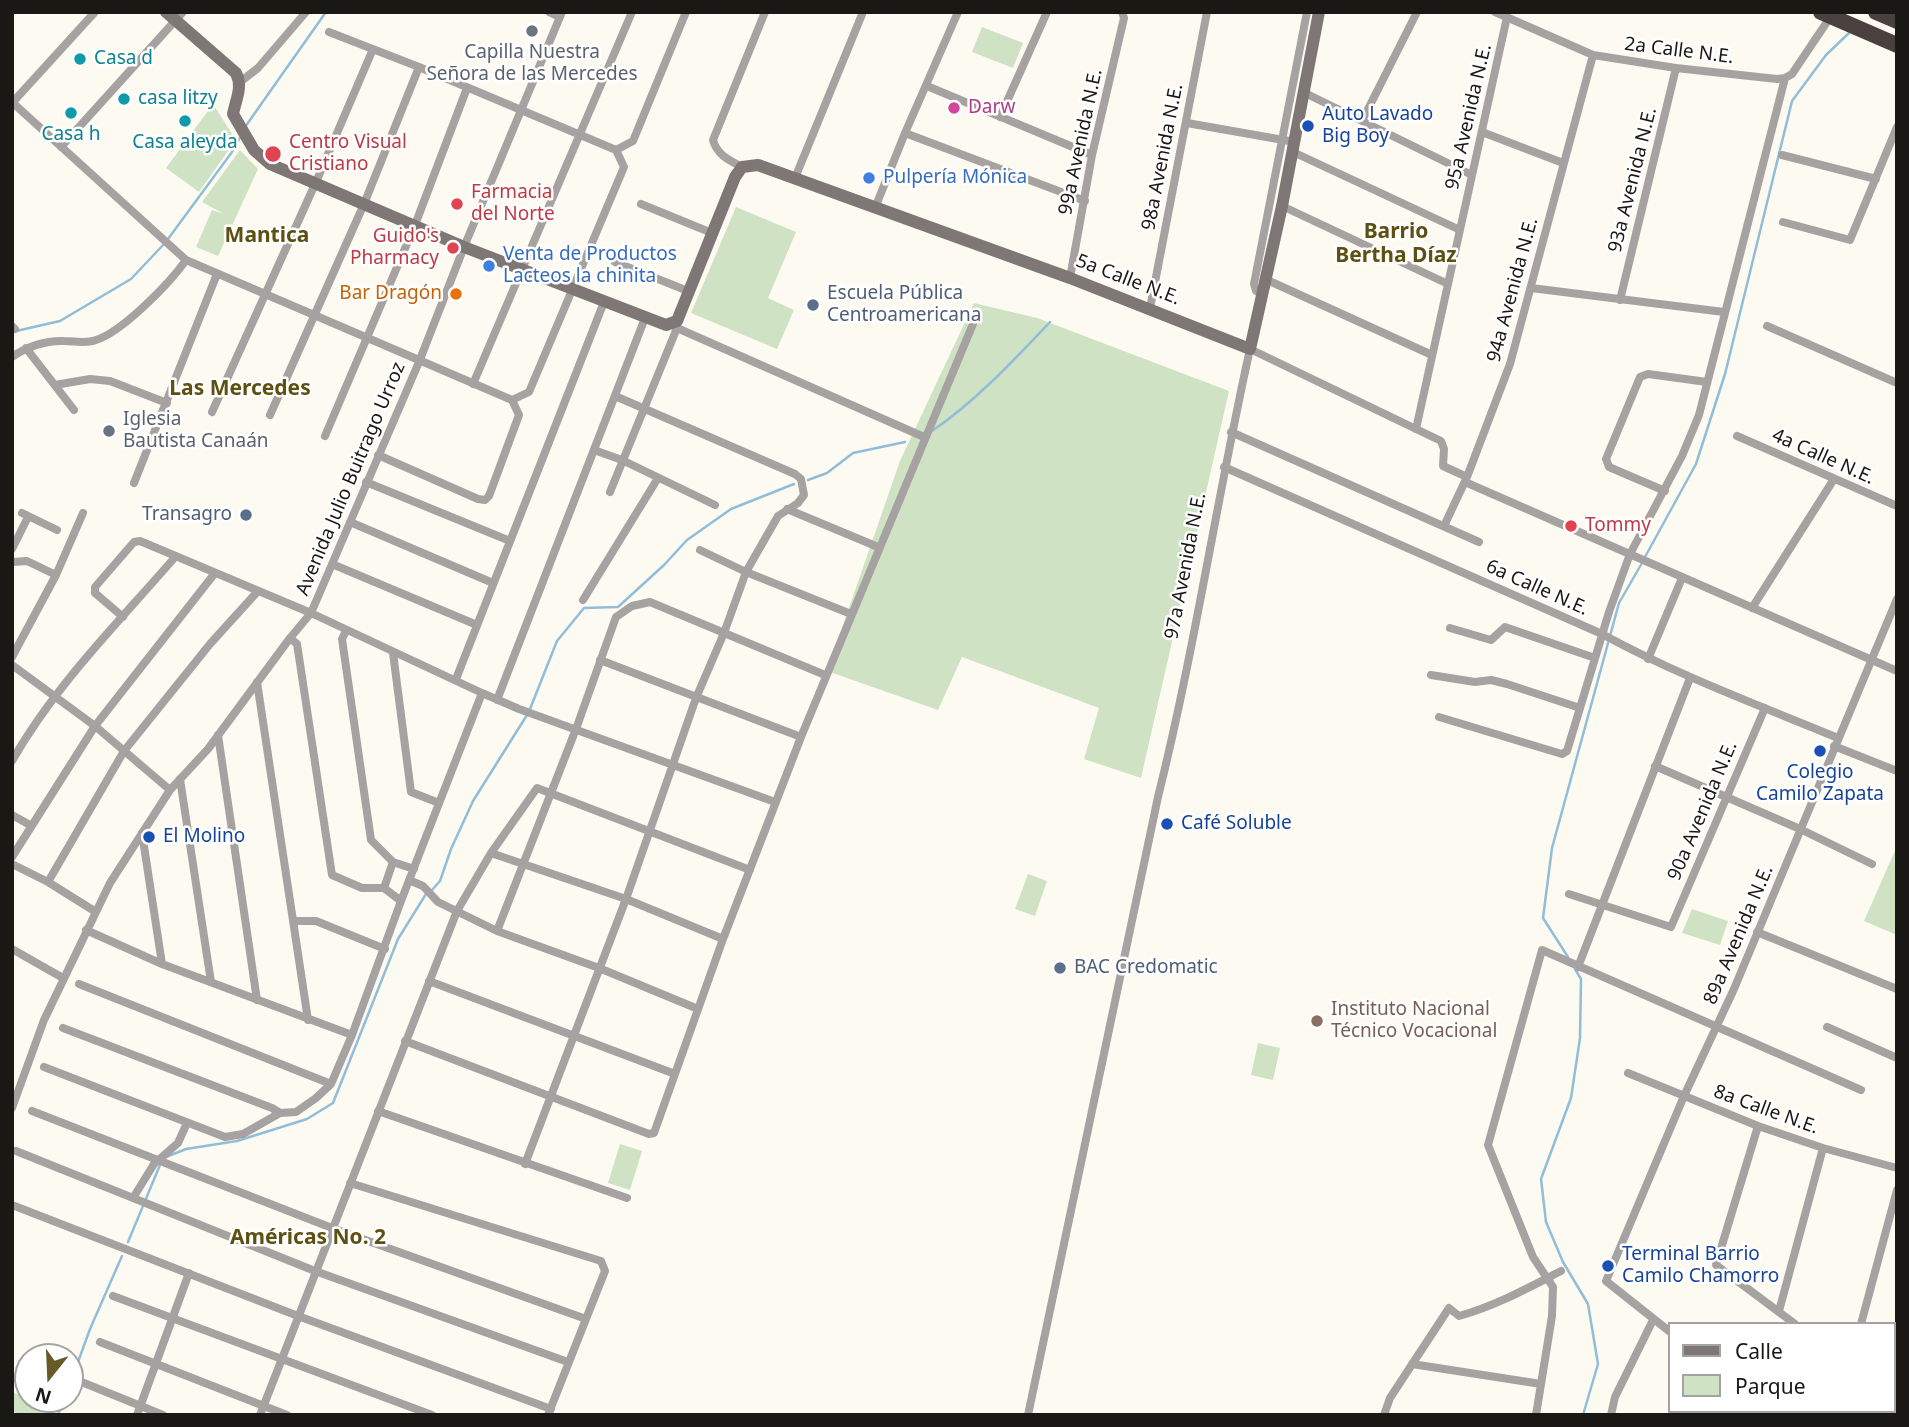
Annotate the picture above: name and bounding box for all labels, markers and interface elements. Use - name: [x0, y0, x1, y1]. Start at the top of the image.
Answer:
- marker: Capilla Nuestra Señora de las Mercedes: [524, 23, 540, 39]
- street label: 2a Calle N.E.: [1623, 33, 1735, 69]
- place label: Capilla Nuestra Señora de las Mercedes: [426, 42, 638, 86]
- street label: 95a Avenida N.E.: [1441, 42, 1497, 192]
- place label: Casa d: [94, 48, 153, 70]
- marker: Casa d: [72, 51, 88, 67]
- street label: 99a Avenida N.E.: [1054, 67, 1108, 217]
- street label: 98a Avenida N.E.: [1138, 82, 1188, 232]
- place label: casa litzy: [138, 88, 218, 110]
- marker: casa litzy: [116, 91, 132, 107]
- place label: Darw: [968, 97, 1015, 119]
- marker: Darw: [946, 100, 962, 116]
- place label: Auto Lavado Big Boy: [1322, 104, 1433, 148]
- marker: Casa h: [63, 105, 79, 121]
- street label: 93a Avenida N.E.: [1604, 105, 1662, 255]
- marker: Casa aleyda: [177, 113, 193, 129]
- marker: Auto Lavado Big Boy: [1300, 118, 1316, 134]
- place label: Casa h: [41, 124, 101, 146]
- place label: Casa aleyda: [132, 132, 238, 154]
- place label: Centro Visual Cristiano: [289, 132, 407, 176]
- marker: Centro Visual Cristiano: [263, 144, 283, 164]
- place label: Pulpería Mónica: [883, 167, 1027, 189]
- marker: Pulpería Mónica: [861, 170, 877, 186]
- place label: Farmacia del Norte: [471, 182, 555, 226]
- marker: Farmacia del Norte: [449, 196, 465, 212]
- street label: 94a Avenida N.E.: [1483, 215, 1543, 365]
- district label: Barrio Bertha Díaz: [1335, 219, 1457, 269]
- district label: Mantica: [225, 223, 309, 249]
- place label: Guido's Pharmacy: [350, 226, 439, 270]
- marker: Guido's Pharmacy: [445, 240, 461, 256]
- place label: Venta de Productos Lacteos la chinita: [503, 244, 677, 288]
- street label: 5a Calle N.E.: [1073, 250, 1183, 310]
- marker: Venta de Productos Lacteos la chinita: [481, 258, 497, 274]
- place label: Bar Dragón: [339, 283, 442, 305]
- place label: Escuela Pública Centroamericana: [827, 283, 981, 327]
- marker: Bar Dragón: [448, 286, 464, 302]
- marker: Escuela Pública Centroamericana: [805, 297, 821, 313]
- street label: Avenida Julio Buitrago Urroz: [291, 359, 411, 599]
- district label: Las Mercedes: [169, 376, 311, 402]
- place label: Iglesia Bautista Canaán: [123, 409, 269, 453]
- marker: Iglesia Bautista Canaán: [101, 423, 117, 439]
- street label: 4a Calle N.E.: [1768, 424, 1878, 490]
- street label: 97a Avenida N.E.: [1161, 491, 1211, 641]
- place label: Transagro: [142, 504, 232, 526]
- marker: Transagro: [238, 507, 254, 523]
- place label: Tommy: [1585, 515, 1651, 537]
- marker: Tommy: [1563, 518, 1579, 534]
- street label: 6a Calle N.E.: [1482, 555, 1592, 621]
- street label: 90a Avenida N.E.: [1663, 738, 1743, 884]
- marker: Colegio Camilo Zapata: [1812, 743, 1828, 759]
- place label: Colegio Camilo Zapata: [1756, 762, 1884, 806]
- place label: Café Soluble: [1181, 813, 1292, 835]
- marker: Café Soluble: [1159, 816, 1175, 832]
- place label: El Molino: [163, 826, 245, 848]
- marker: El Molino: [141, 829, 157, 845]
- street label: 89a Avenida N.E.: [1699, 862, 1779, 1008]
- place label: BAC Credomatic: [1074, 957, 1218, 979]
- marker: BAC Credomatic: [1052, 960, 1068, 976]
- place label: Instituto Nacional Técnico Vocacional: [1331, 999, 1497, 1043]
- marker: Instituto Nacional Técnico Vocacional: [1309, 1013, 1325, 1029]
- street label: 8a Calle N.E.: [1711, 1081, 1821, 1139]
- district label: Américas No. 2: [230, 1225, 386, 1251]
- place label: Terminal Barrio Camilo Chamorro: [1622, 1244, 1779, 1288]
- marker: Terminal Barrio Camilo Chamorro: [1600, 1258, 1616, 1274]
- legend: [1668, 1322, 1895, 1413]
- text: Calle: [1735, 1337, 1783, 1365]
- north arrow: [14, 1343, 84, 1413]
- text: Parque: [1735, 1372, 1805, 1400]
- text: N: [32, 1381, 55, 1411]

